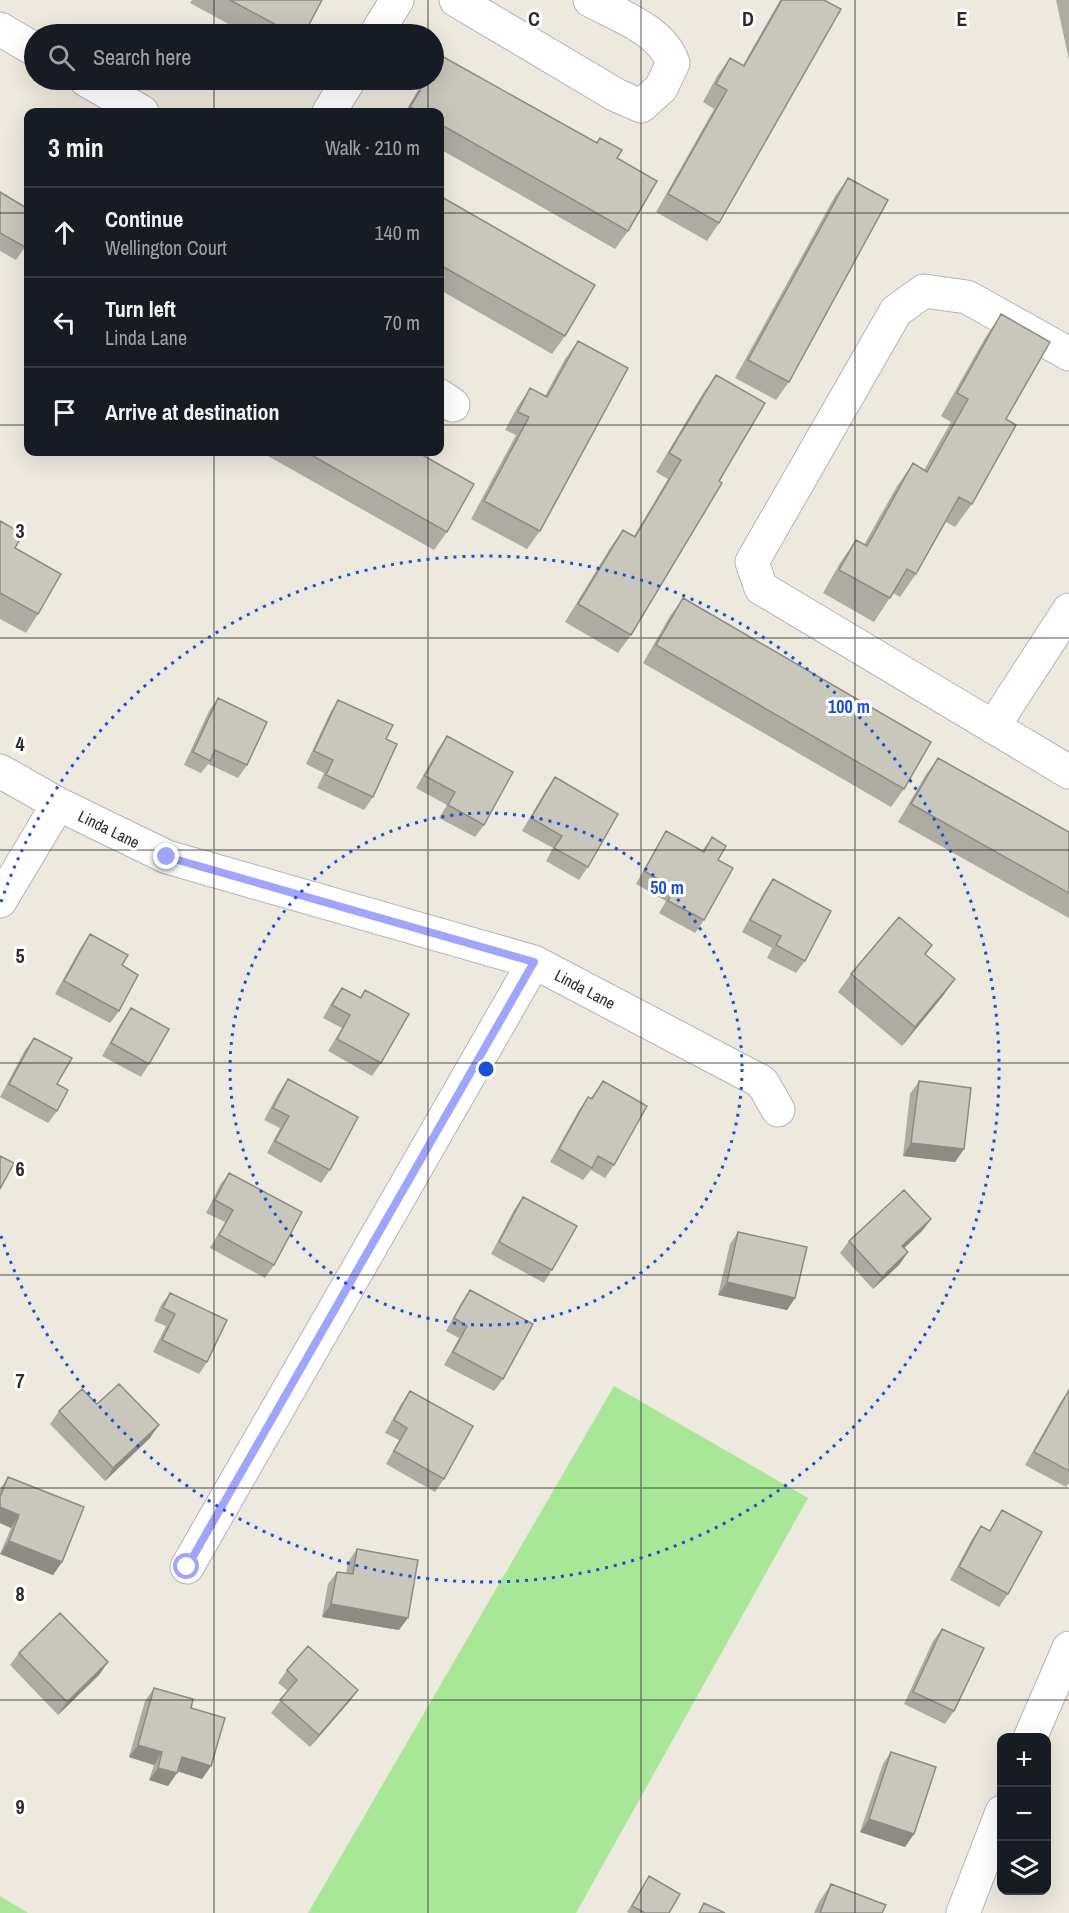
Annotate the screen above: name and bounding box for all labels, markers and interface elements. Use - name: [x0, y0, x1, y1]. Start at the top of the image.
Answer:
- text: C: [528, 5, 540, 32]
- text: D: [742, 5, 754, 32]
- text: E: [957, 5, 968, 32]
- search box: [24, 24, 444, 90]
- icon: search: [45, 41, 78, 74]
- text: Search here: [93, 42, 191, 72]
- text: 3 min: [48, 130, 104, 165]
- text: Walk · 210 m: [325, 134, 420, 161]
- text: Continue: [105, 204, 183, 234]
- icon: ahead: [48, 216, 81, 249]
- text: 140 m: [374, 219, 420, 246]
- text: Wellington Court: [105, 234, 227, 261]
- text: Turn left: [105, 294, 176, 324]
- icon: left: [48, 306, 81, 339]
- text: 70 m: [384, 309, 420, 336]
- text: Linda Lane: [105, 324, 187, 351]
- icon: arrive: [48, 396, 81, 429]
- text: Arrive at destination: [105, 397, 279, 427]
- text: 3: [15, 517, 25, 544]
- text: 100 m: [828, 694, 870, 719]
- text: 4: [15, 730, 25, 757]
- street label: Linda Lane: [75, 805, 143, 853]
- route end: [153, 843, 179, 869]
- text: 50 m: [650, 875, 684, 900]
- text: 5: [15, 942, 25, 969]
- street label: Linda Lane: [551, 964, 619, 1014]
- centre of rings: [476, 1059, 496, 1079]
- text: 6: [15, 1155, 25, 1182]
- text: 7: [15, 1367, 25, 1394]
- route start: [173, 1553, 199, 1579]
- text: 8: [15, 1580, 25, 1607]
- map controls: [997, 1733, 1051, 1895]
- button: +: [997, 1733, 1051, 1787]
- button: −: [997, 1787, 1051, 1841]
- text: 9: [15, 1793, 25, 1820]
- button: layers: [997, 1841, 1051, 1895]

